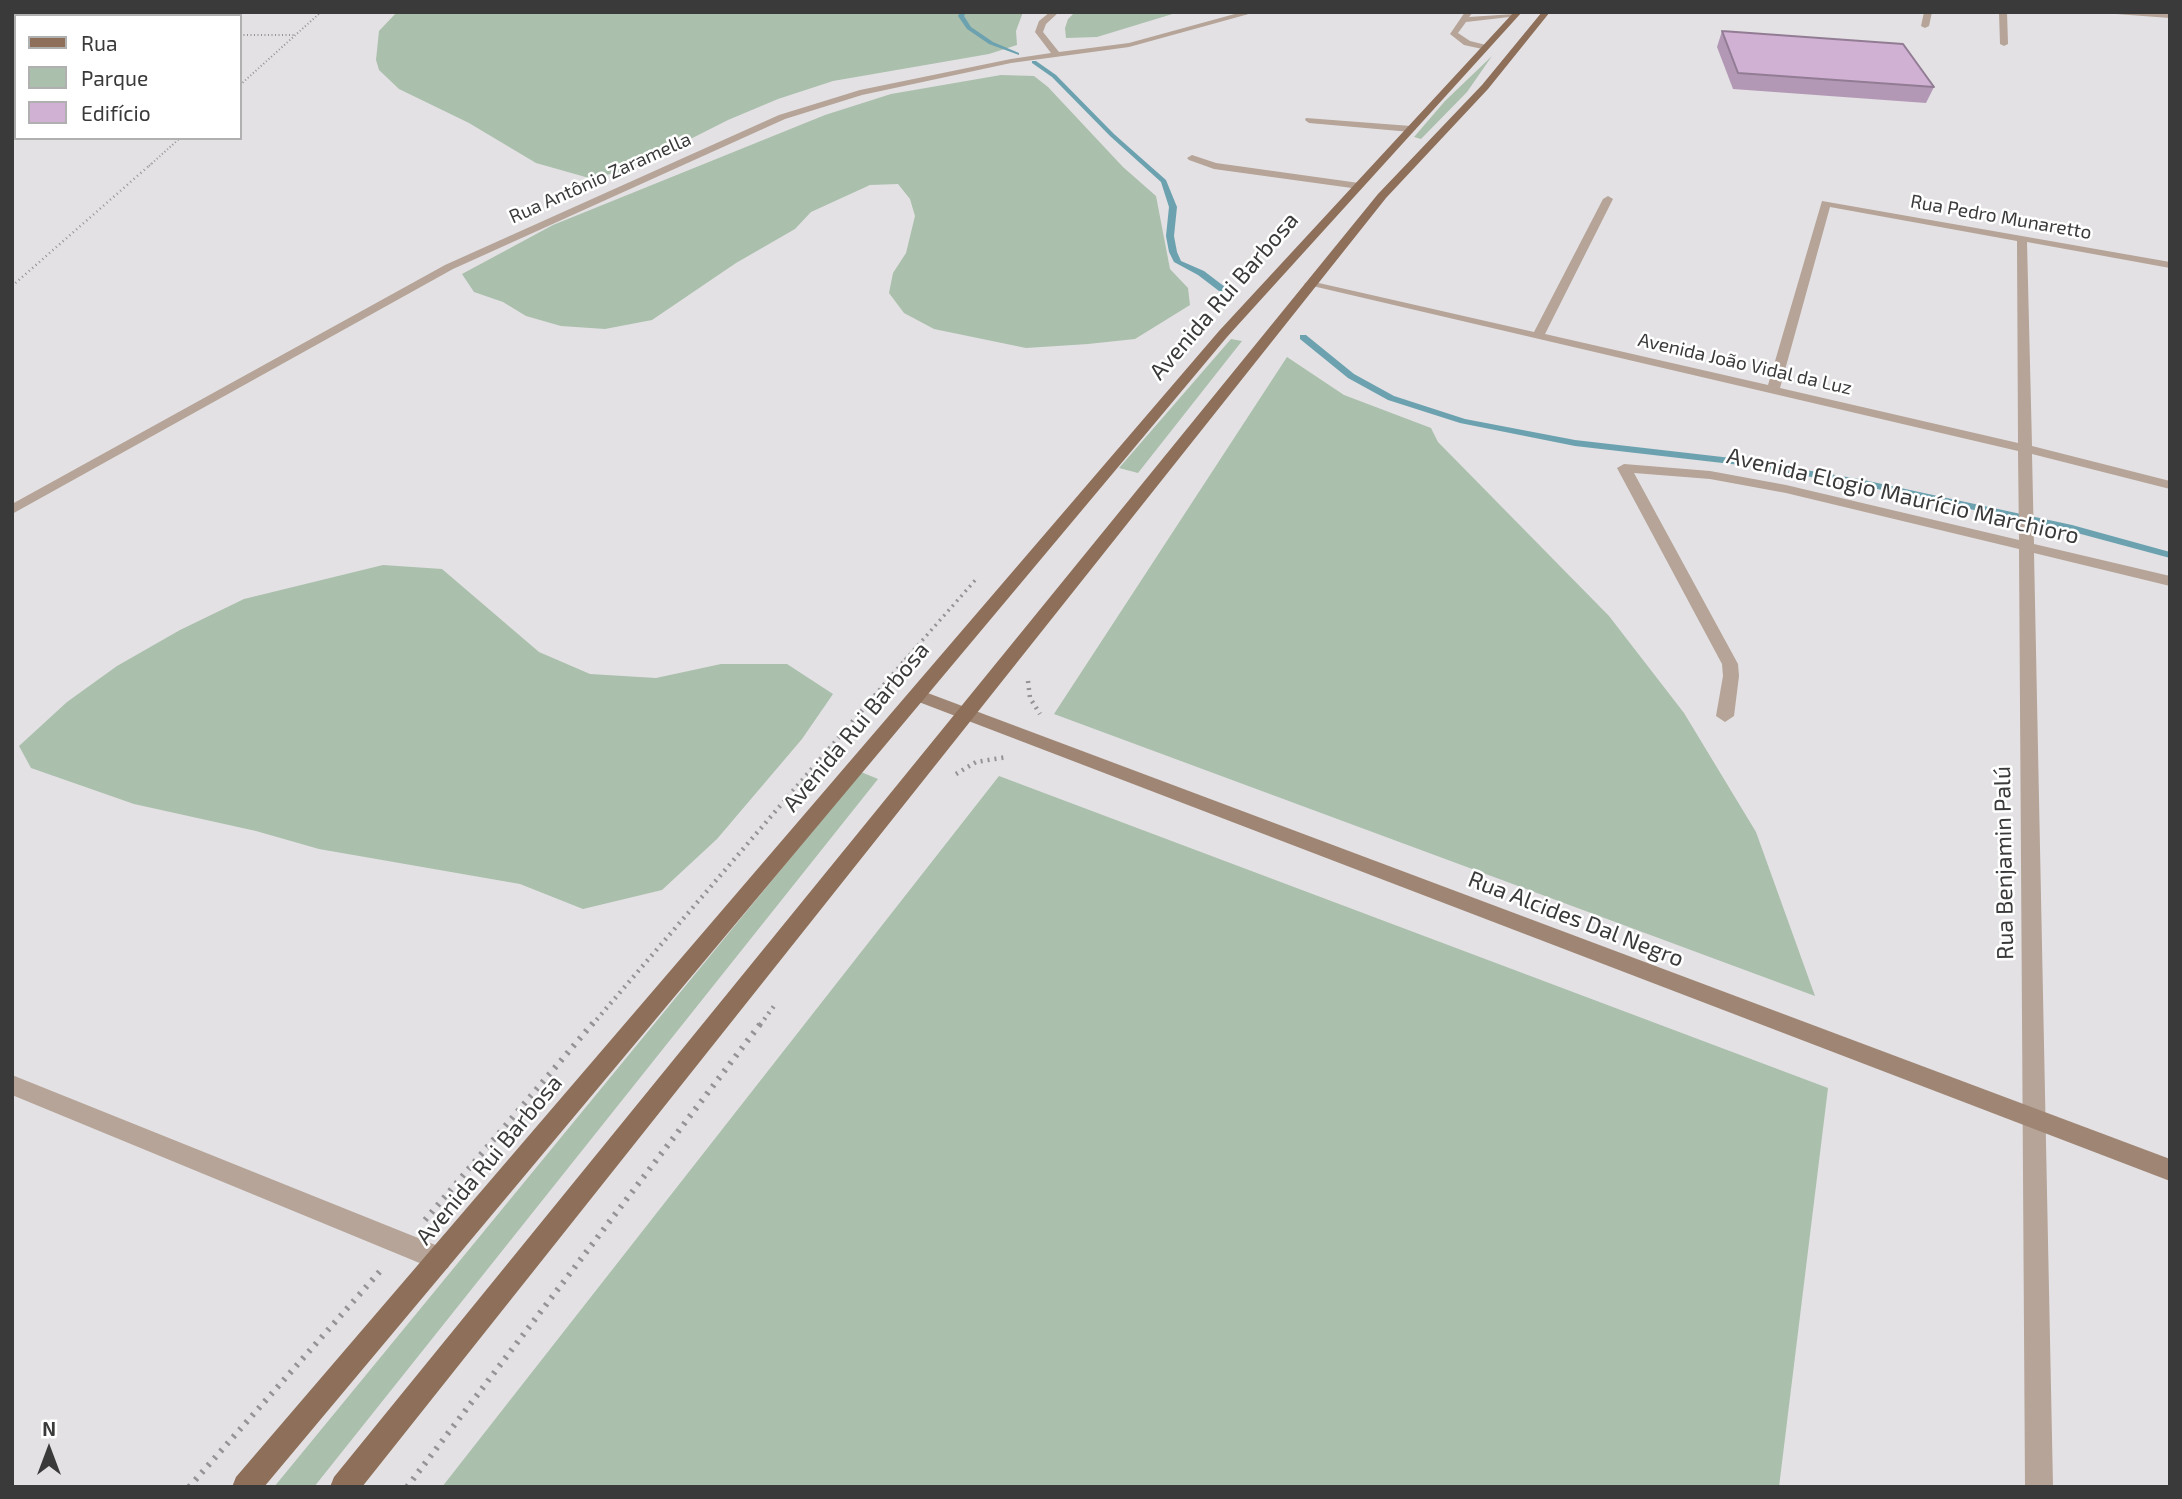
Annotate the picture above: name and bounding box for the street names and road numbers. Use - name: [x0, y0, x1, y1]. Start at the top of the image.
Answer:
- street label: Rua Antônio Zaramella: [506, 128, 694, 228]
- street label: Rua Pedro Munaretto: [1909, 190, 2093, 244]
- street label: Avenida Rui Barbosa: [1144, 207, 1304, 385]
- street label: Avenida João Vidal da Luz: [1636, 328, 1854, 400]
- street label: Avenida Elogio Maurício Marchioro: [1724, 442, 2082, 550]
- street label: Avenida Rui Barbosa: [777, 637, 935, 817]
- street label: Rua Benjamin Palú: [1989, 766, 2019, 960]
- street label: Rua Alcides Dal Negro: [1464, 865, 1688, 973]
- street label: Avenida Rui Barbosa: [410, 1070, 568, 1250]

